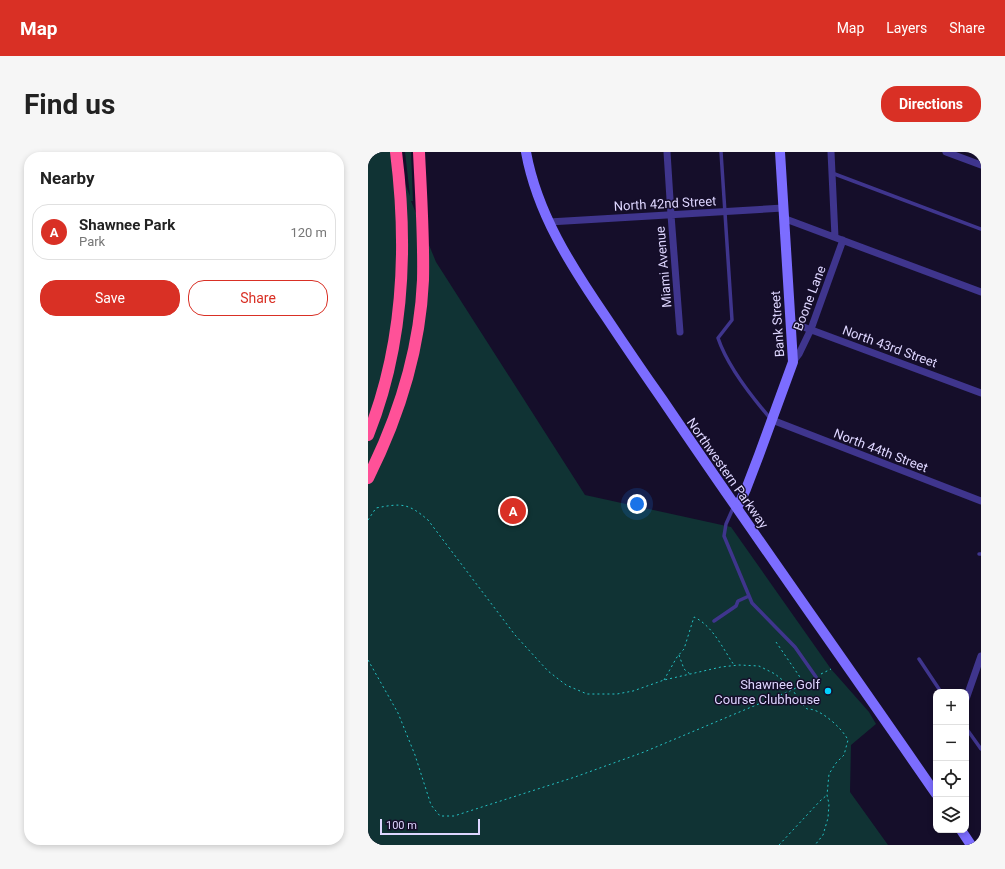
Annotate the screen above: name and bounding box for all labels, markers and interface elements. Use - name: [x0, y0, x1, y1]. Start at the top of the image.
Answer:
- text: Map: [20, 17, 58, 40]
- text: Map: [837, 20, 864, 36]
- text: Layers: [886, 20, 927, 36]
- text: Share: [949, 20, 985, 36]
- button: Directions: [881, 86, 981, 122]
- text: Find us: [24, 88, 115, 121]
- text: Nearby: [40, 168, 95, 188]
- street label: North 42nd Street: [613, 193, 717, 214]
- text: Shawnee Park: [79, 216, 175, 234]
- text: A: [50, 225, 58, 240]
- text: 120 m: [290, 225, 327, 240]
- street label: Miami Avenue: [652, 225, 675, 308]
- text: Park: [79, 234, 105, 249]
- street label: Boone Lane: [790, 263, 829, 333]
- button: Save: [40, 280, 180, 316]
- button: Share: [188, 280, 328, 316]
- street label: Bank Street: [768, 290, 787, 358]
- street label: North 43rd Street: [840, 322, 939, 371]
- street label: Northwestern Parkway: [684, 415, 771, 531]
- street label: North 44th Street: [832, 426, 930, 475]
- your location: [627, 494, 647, 514]
- pin: A: [500, 496, 526, 526]
- place label: Shawnee Golf Course Clubhouse: [714, 677, 820, 707]
- marker: Shawnee Golf Course Clubhouse: [823, 686, 833, 696]
- map controls: [933, 689, 969, 833]
- button: +: [933, 689, 969, 725]
- button: −: [933, 725, 969, 761]
- button: locate: [933, 761, 969, 797]
- button: layers: [933, 797, 969, 833]
- scale bar: [380, 817, 480, 836]
- text: 100 m: [386, 819, 417, 832]

